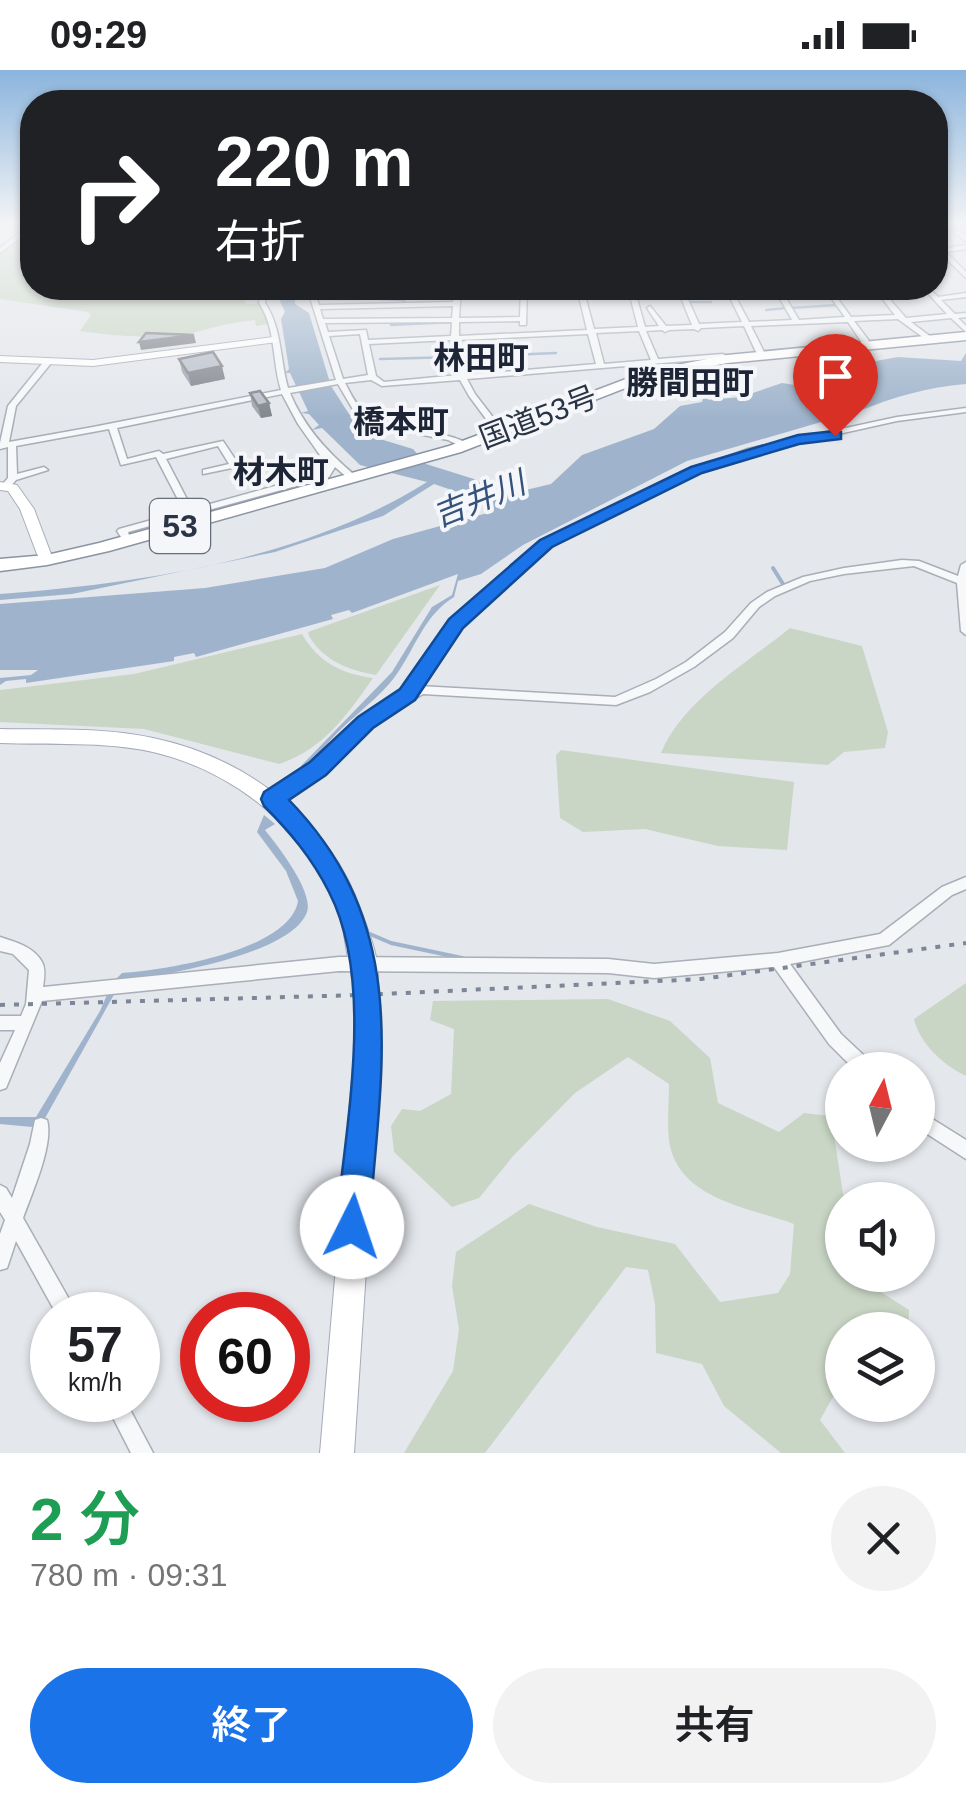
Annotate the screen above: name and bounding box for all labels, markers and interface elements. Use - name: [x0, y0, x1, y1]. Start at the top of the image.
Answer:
- text: 09:29: [50, 14, 147, 56]
- text: 220 m: [215, 123, 413, 201]
- icon: right: [50, 130, 180, 260]
- text: 右折: [215, 216, 305, 267]
- pin: [793, 334, 878, 437]
- district label: 林田町: [433, 340, 529, 376]
- icon: arrive: [808, 349, 863, 404]
- district label: 勝間田町: [626, 365, 754, 401]
- street label: 国道53号: [474, 379, 602, 455]
- district label: 橋本町: [353, 404, 449, 440]
- district label: 材木町: [233, 454, 329, 490]
- water label: 吉井川: [428, 463, 533, 534]
- road number: 53: [150, 499, 210, 553]
- north arrow: [825, 1052, 935, 1162]
- map controls: [825, 1052, 935, 1422]
- position arrow: [300, 1175, 404, 1279]
- button: sound: [825, 1182, 935, 1292]
- speed limit sign: 60: [180, 1292, 310, 1422]
- button: layers: [825, 1312, 935, 1422]
- text: 57: [67, 1317, 123, 1373]
- text: km/h: [68, 1368, 122, 1396]
- text: 2 分: [30, 1486, 140, 1553]
- button: close: [831, 1486, 936, 1591]
- text: 780 m · 09:31: [30, 1557, 227, 1593]
- button: 終了: [30, 1668, 473, 1783]
- button: 共有: [493, 1668, 936, 1783]

